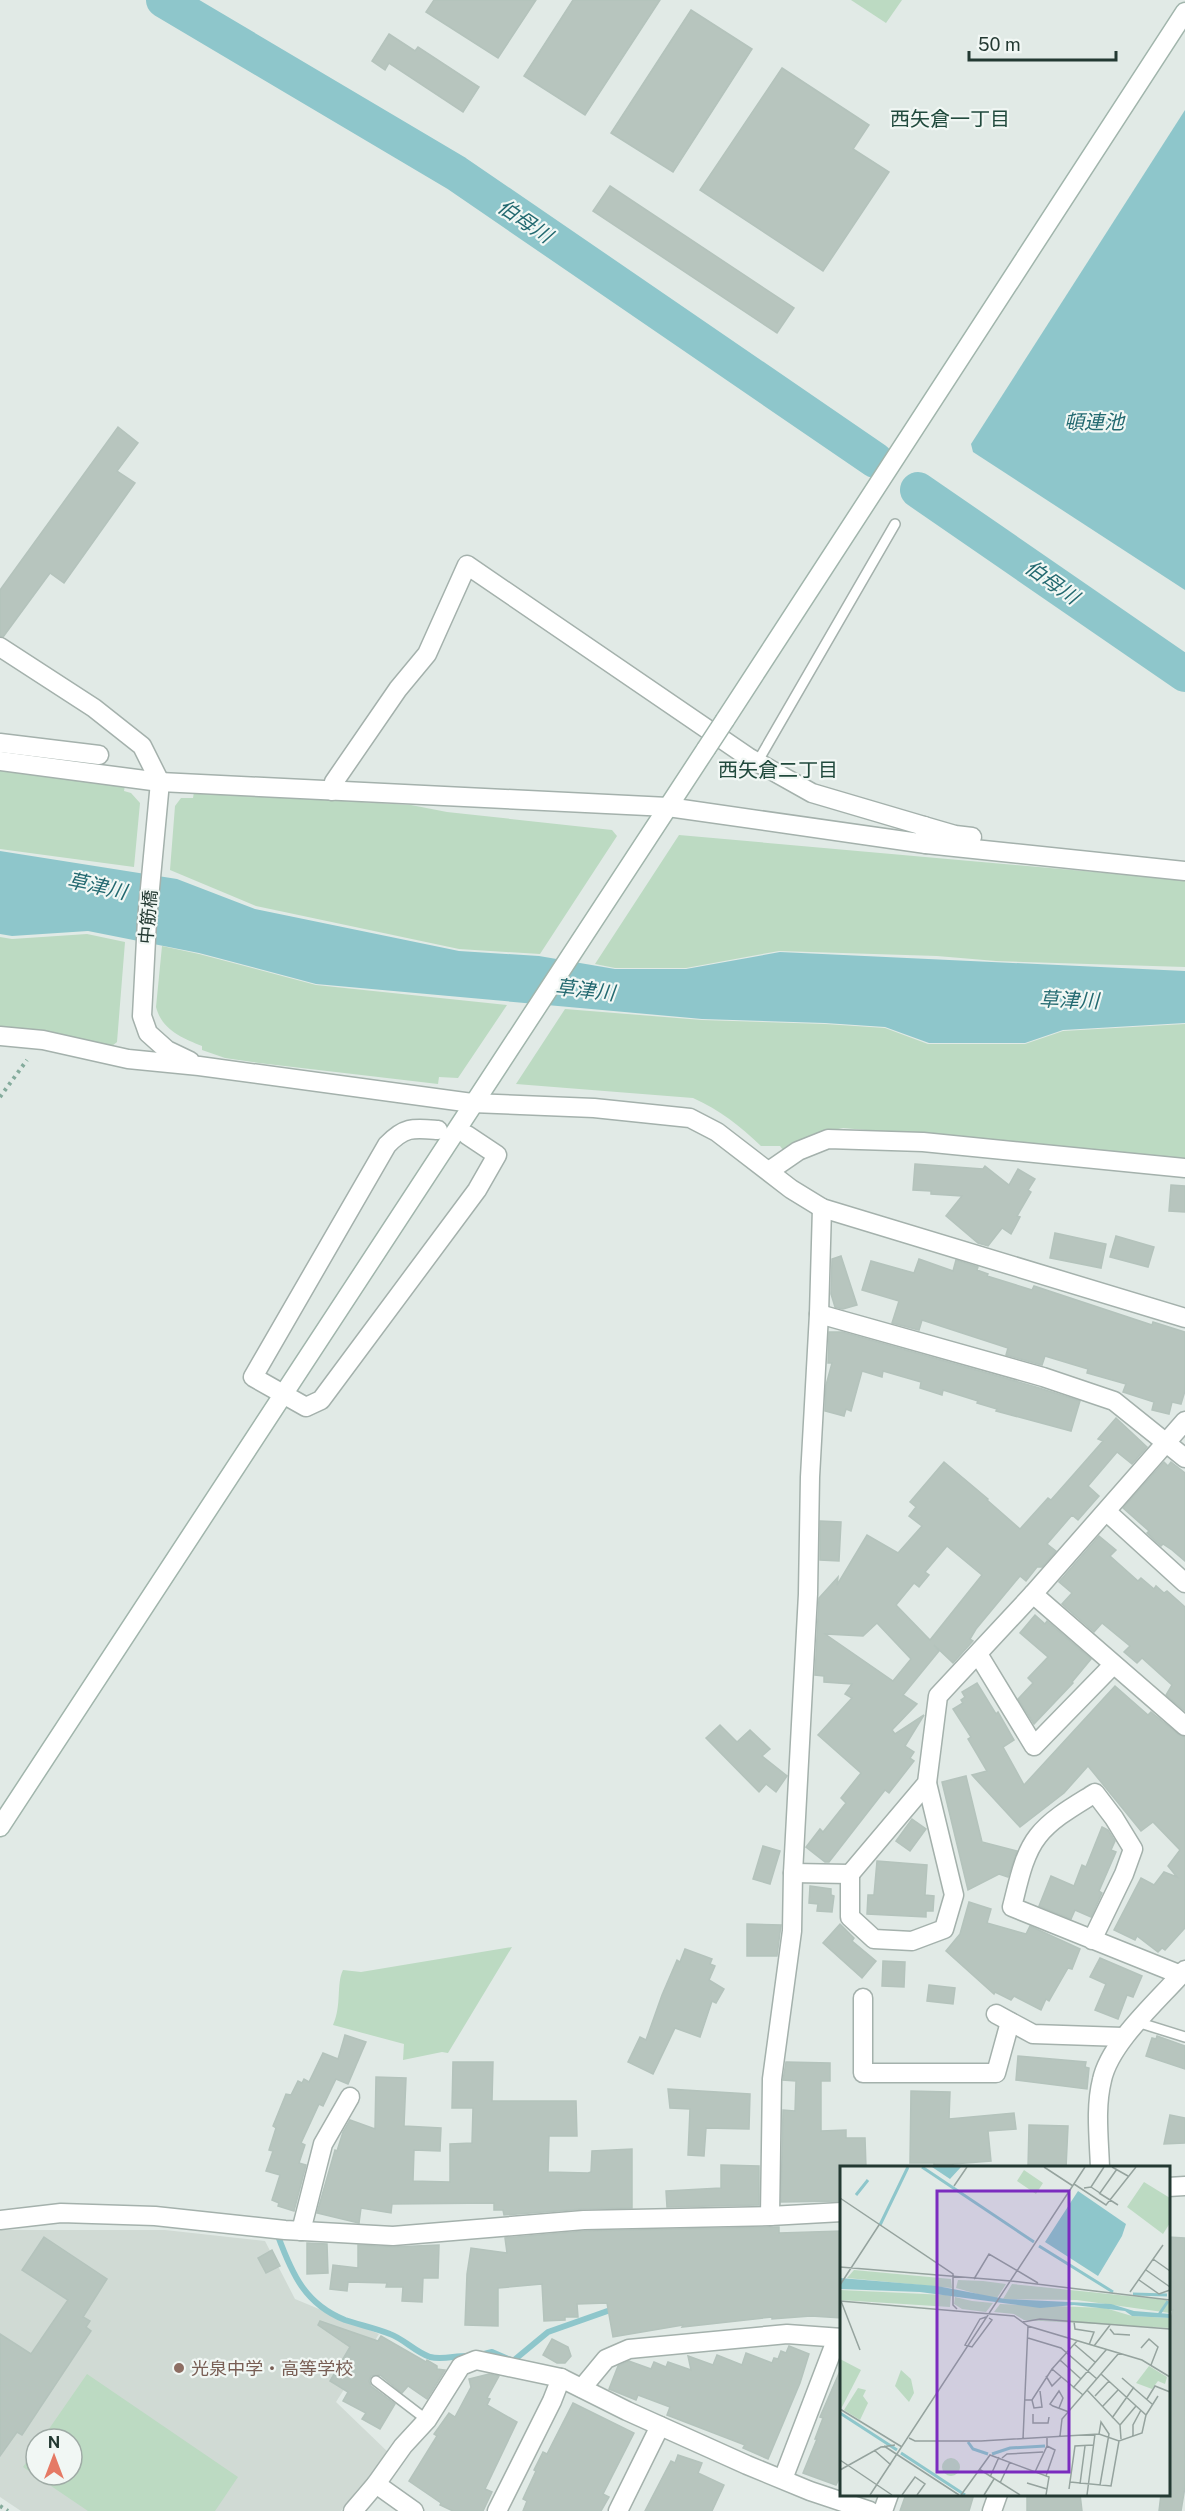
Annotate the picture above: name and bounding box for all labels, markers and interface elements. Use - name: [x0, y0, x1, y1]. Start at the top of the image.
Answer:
- scale bar: [969, 24, 1116, 62]
- text: 50 m: [978, 34, 1021, 55]
- district label: 西矢倉一丁目: [890, 107, 1010, 131]
- water label: 伯母川: [493, 194, 558, 249]
- water label: 頓連池: [1064, 410, 1126, 434]
- water label: 伯母川: [1021, 555, 1085, 610]
- district label: 西矢倉二丁目: [718, 758, 838, 782]
- water label: 草津川: [65, 868, 131, 904]
- street label: 中筋橋: [135, 889, 161, 945]
- water label: 草津川: [554, 975, 618, 1005]
- water label: 草津川: [1039, 987, 1101, 1013]
- inset map: [840, 2166, 1170, 2496]
- place label: 光泉中学・高等学校: [191, 2358, 353, 2379]
- marker: 光泉中学・高等学校: [172, 2361, 186, 2375]
- north arrow: [24, 2427, 84, 2487]
- text: N: [48, 2433, 60, 2452]

